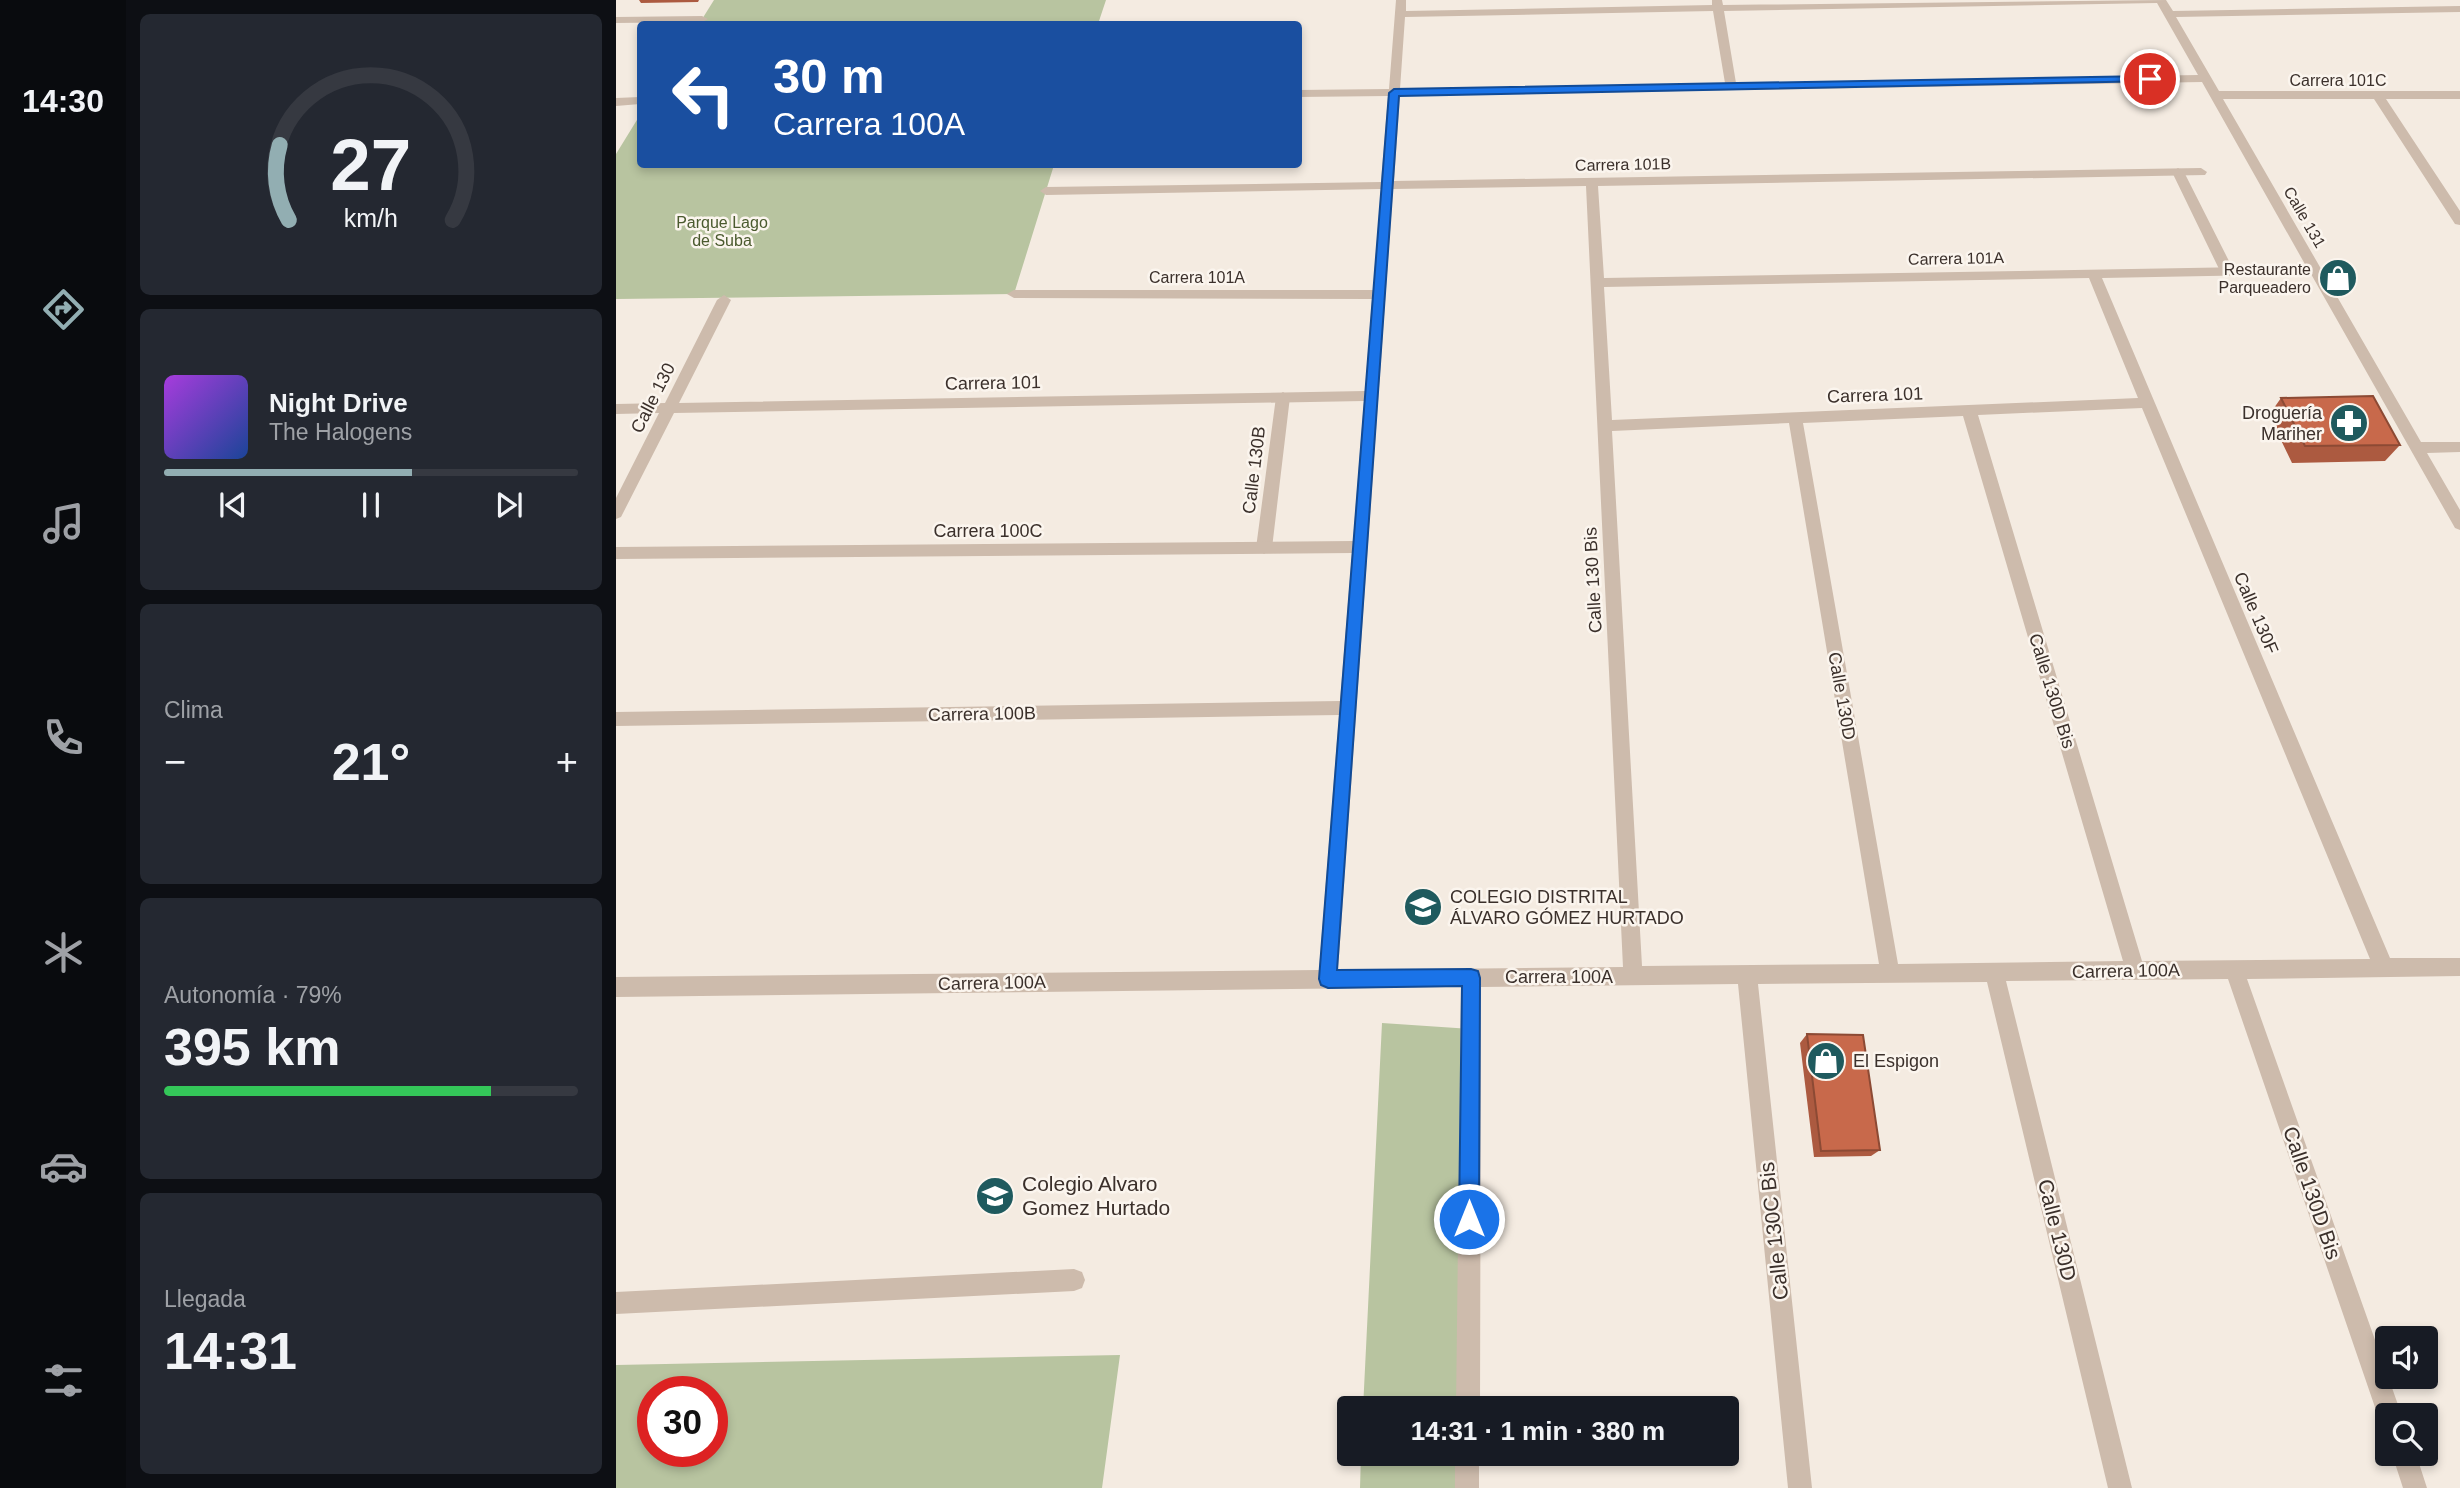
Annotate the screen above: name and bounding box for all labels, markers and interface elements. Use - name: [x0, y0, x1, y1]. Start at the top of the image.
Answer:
- icon: left: [658, 49, 749, 140]
- text: 30 m: [773, 49, 885, 103]
- pin: [2120, 49, 2180, 109]
- icon: arrive: [2131, 60, 2169, 98]
- street label: Carrera 101C: [2290, 72, 2386, 89]
- text: 14:30: [22, 83, 104, 119]
- text: Carrera 100A: [773, 106, 965, 142]
- text: 27: [331, 125, 411, 206]
- street label: Carrera 101B: [1575, 155, 1671, 174]
- street label: Calle 131: [2280, 184, 2329, 251]
- text: km/h: [344, 204, 398, 232]
- park label: Parque Lago de Suba: [676, 214, 768, 249]
- street label: Carrera 101A: [1908, 249, 2005, 268]
- shop icon: Restaurante Parqueadero: [2317, 257, 2359, 299]
- place label: Restaurante Parqueadero: [2218, 261, 2311, 296]
- street label: Carrera 101A: [1149, 269, 1245, 286]
- icon: directions: [39, 285, 88, 334]
- street label: Calle 130: [627, 360, 679, 436]
- street label: Carrera 101: [945, 372, 1041, 394]
- street label: Carrera 101: [1827, 383, 1923, 407]
- text: Night Drive: [269, 388, 408, 418]
- pharmacy icon: Droguería Mariher: [2328, 402, 2370, 444]
- place label: Droguería Mariher: [2242, 403, 2323, 444]
- text: The Halogens: [269, 419, 412, 445]
- street label: Calle 130B: [1239, 425, 1269, 515]
- icon: previous: [214, 486, 252, 524]
- icon: pause: [352, 486, 390, 524]
- icon: next: [490, 486, 528, 524]
- icon: music: [39, 499, 88, 548]
- street label: Carrera 100C: [933, 521, 1043, 541]
- street label: Calle 130 Bis: [1580, 527, 1606, 633]
- street label: Calle 130F: [2230, 569, 2282, 657]
- street label: Calle 130D Bis: [2025, 631, 2079, 751]
- street label: Calle 130D: [1824, 650, 1860, 742]
- text: Clima: [164, 697, 223, 723]
- street label: Carrera 100B: [928, 703, 1036, 725]
- icon: phone: [39, 713, 88, 762]
- text: 21°: [332, 733, 410, 791]
- text: −: [164, 741, 186, 783]
- text: +: [556, 741, 578, 783]
- school or university icon: COLEGIO DISTRITAL ÁLVARO GÓMEZ HURTADO: [1402, 886, 1444, 928]
- place label: COLEGIO DISTRITAL ÁLVARO GÓMEZ HURTADO: [1450, 887, 1684, 928]
- icon: climate: [39, 928, 88, 977]
- street label: Carrera 100A: [2072, 960, 2180, 982]
- street label: Carrera 100A: [1505, 967, 1613, 987]
- street label: Carrera 100A: [938, 972, 1046, 994]
- text: Autonomía · 79%: [164, 982, 342, 1008]
- text: 395 km: [164, 1018, 340, 1076]
- shop icon: El Espigon: [1805, 1040, 1847, 1082]
- place label: El Espigon: [1853, 1051, 1939, 1071]
- street label: Calle 130D Bis: [2279, 1123, 2346, 1262]
- icon: car: [39, 1142, 88, 1191]
- street label: Calle 130C Bis: [1755, 1161, 1792, 1301]
- place label: Colegio Alvaro Gomez Hurtado: [1022, 1172, 1170, 1219]
- school or university icon: Colegio Alvaro Gomez Hurtado: [974, 1175, 1016, 1217]
- street label: Calle 130D: [2034, 1177, 2081, 1283]
- position arrow: [1432, 1182, 1506, 1256]
- text: Llegada: [164, 1286, 246, 1312]
- text: 14:31: [164, 1322, 297, 1380]
- map controls: [2375, 1326, 2438, 1466]
- button: sound: [2375, 1326, 2438, 1389]
- icon: filters: [39, 1356, 88, 1405]
- speed limit sign: 30: [637, 1376, 728, 1467]
- button: search: [2375, 1403, 2438, 1466]
- text: 14:31 · 1 min · 380 m: [1411, 1416, 1665, 1446]

